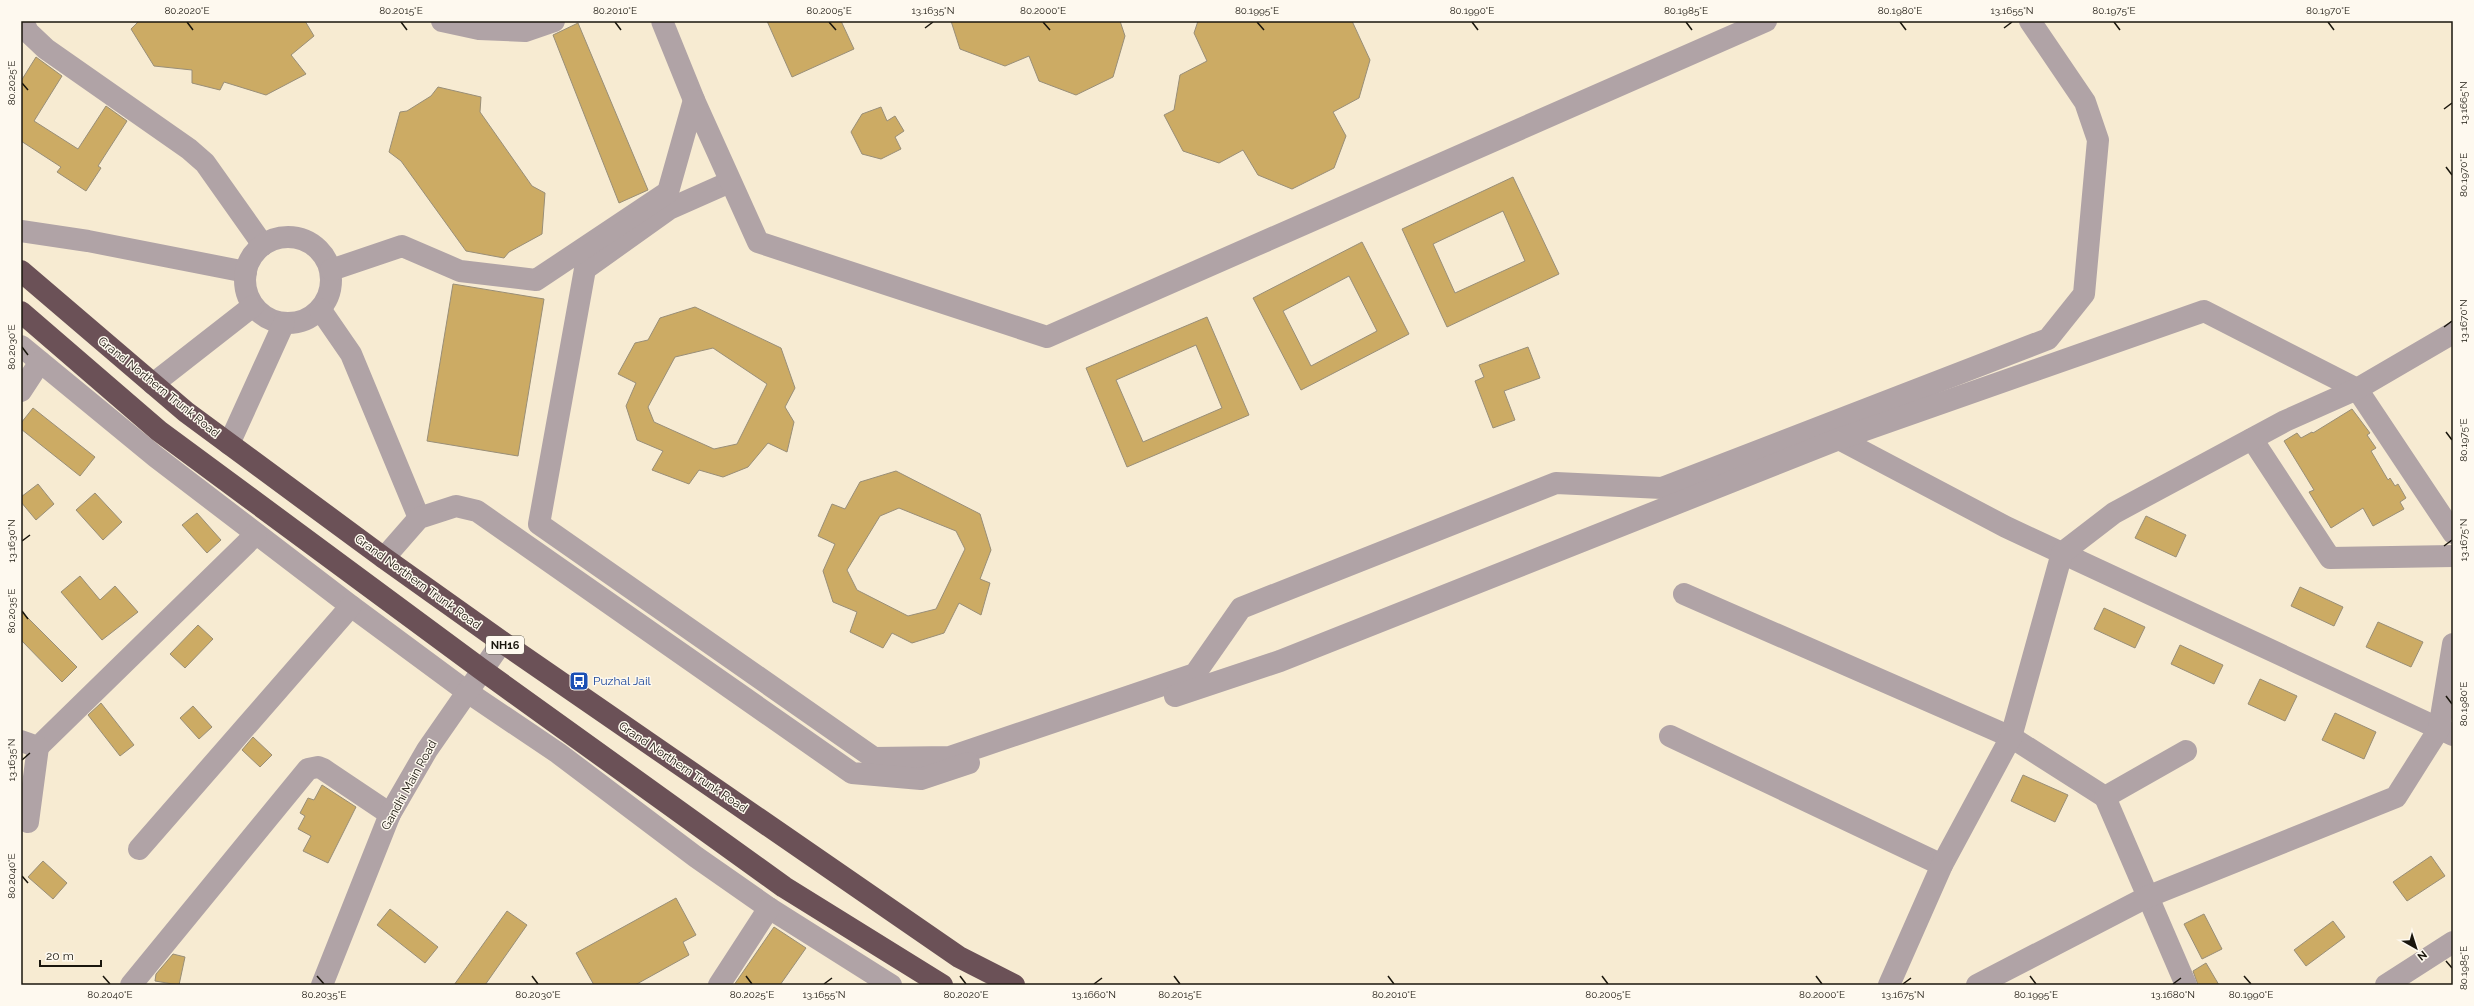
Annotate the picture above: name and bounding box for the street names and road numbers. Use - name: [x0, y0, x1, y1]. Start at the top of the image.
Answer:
- street label: Grand Northern Trunk Road: [95, 334, 223, 440]
- street label: Grand Northern Trunk Road: [352, 532, 484, 632]
- road number: NH16: [486, 636, 524, 654]
- street label: Grand Northern Trunk Road: [616, 719, 750, 815]
- street label: Gandhi Main Road: [378, 738, 440, 832]

